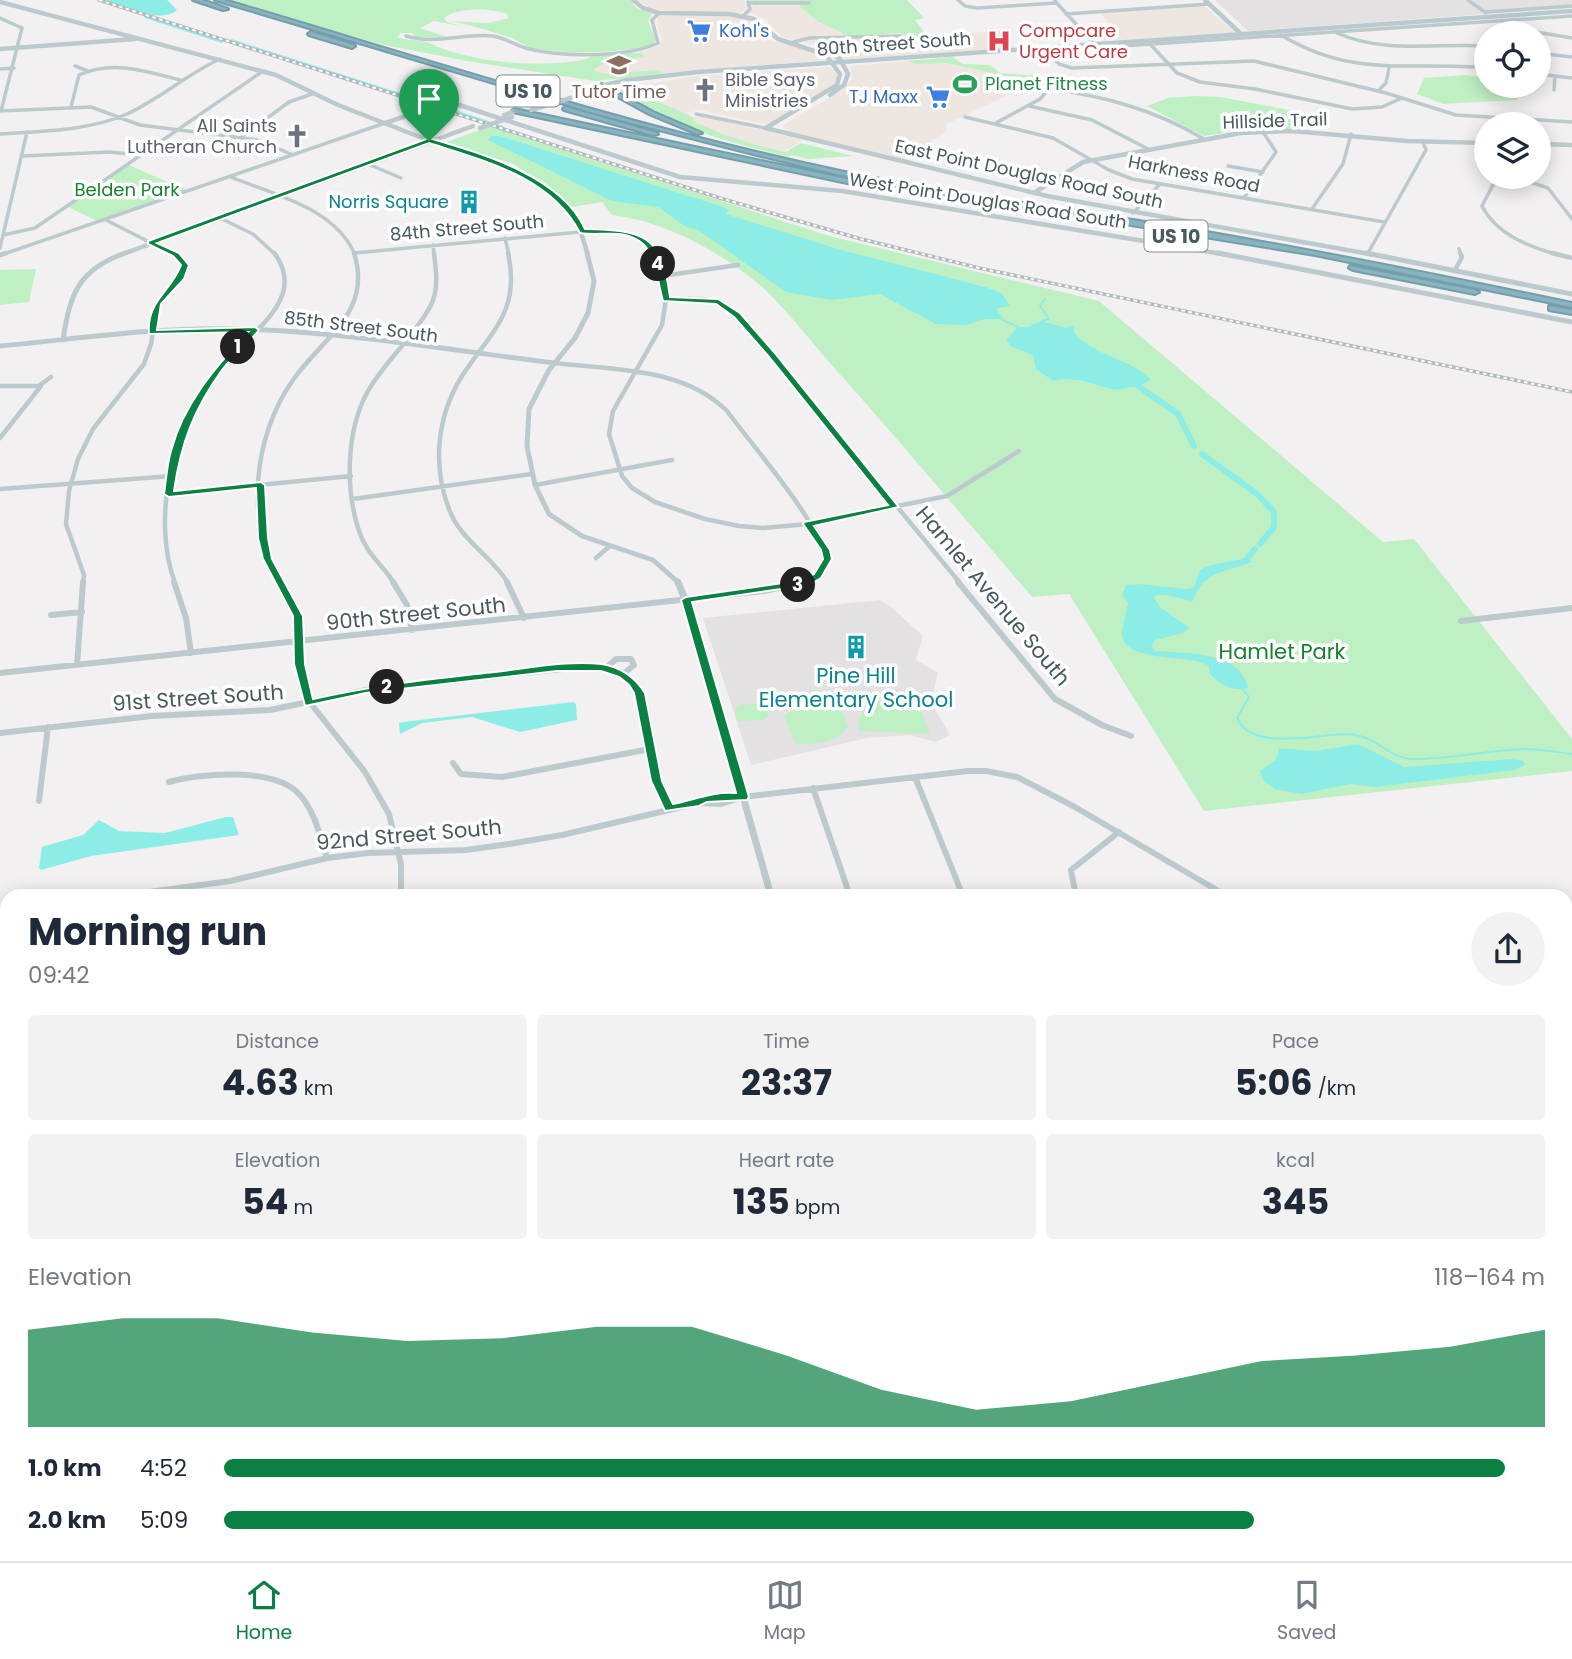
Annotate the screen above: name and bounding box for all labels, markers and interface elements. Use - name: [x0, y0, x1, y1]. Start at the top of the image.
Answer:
- supermarket icon: Kohl's: [685, 17, 713, 45]
- place label: Kohl's: [719, 18, 770, 43]
- place label: Compcare Urgent Care: [1019, 18, 1128, 64]
- map controls: [1474, 21, 1551, 189]
- button: locate: [1474, 21, 1551, 98]
- street label: 80th Street South: [816, 26, 972, 61]
- hospital icon: Compcare Urgent Care: [985, 27, 1013, 55]
- school or university icon: Tutor Time: [605, 51, 633, 79]
- place label: Bible Says Ministries: [725, 67, 815, 113]
- pin: [399, 69, 459, 141]
- sports icon: Planet Fitness: [951, 70, 979, 98]
- place label: Planet Fitness: [985, 71, 1108, 96]
- road number: US 10: [496, 76, 560, 106]
- church icon: Bible Says Ministries: [691, 76, 719, 104]
- place label: Tutor Time: [572, 79, 666, 104]
- icon: arrive: [410, 80, 448, 118]
- supermarket icon: TJ Maxx: [924, 83, 952, 111]
- place label: TJ Maxx: [849, 84, 918, 109]
- street label: Hillside Trail: [1222, 106, 1328, 135]
- button: layers: [1474, 112, 1551, 189]
- place label: All Saints Lutheran Church: [127, 113, 277, 159]
- church icon: All Saints Lutheran Church: [283, 122, 311, 150]
- street label: East Point Douglas Road South: [893, 133, 1165, 214]
- street label: Harkness Road: [1126, 148, 1262, 199]
- street label: West Point Douglas Road South: [847, 166, 1129, 235]
- park label: Belden Park: [75, 177, 180, 202]
- building icon: Norris Square: [455, 188, 483, 216]
- place label: Norris Square: [328, 189, 449, 214]
- street label: 84th Street South: [389, 208, 545, 247]
- road number: US 10: [1144, 220, 1208, 252]
- pin: 4: [640, 246, 676, 282]
- text: 4: [651, 250, 664, 277]
- street label: 85th Street South: [283, 305, 439, 348]
- pin: 1: [220, 330, 256, 364]
- text: 1: [234, 333, 241, 360]
- street label: Hamlet Avenue South: [909, 500, 1077, 692]
- pin: 3: [780, 568, 816, 602]
- text: 3: [792, 571, 803, 598]
- street label: 90th Street South: [325, 590, 507, 637]
- building icon: Pine Hill Elementary School: [842, 633, 870, 661]
- park label: Hamlet Park: [1219, 637, 1346, 666]
- place label: Pine Hill Elementary School: [759, 661, 953, 714]
- pin: 2: [370, 670, 404, 704]
- text: 2: [381, 673, 392, 700]
- street label: 91st Street South: [111, 677, 285, 718]
- street label: 92nd Street South: [315, 812, 503, 857]
- text: Morning run: [28, 905, 267, 958]
- button: share: [1471, 912, 1545, 986]
- text: 09:42: [28, 959, 90, 991]
- text: Distance: [236, 1028, 319, 1055]
- text: Time: [763, 1028, 810, 1055]
- text: Pace: [1272, 1028, 1319, 1055]
- text: 4.63: [222, 1058, 299, 1107]
- text: 23:37: [741, 1058, 832, 1107]
- text: 5:06: [1235, 1058, 1313, 1107]
- text: km: [299, 1075, 333, 1102]
- text: /km: [1313, 1075, 1356, 1102]
- text: Elevation: [235, 1147, 320, 1174]
- text: Heart rate: [739, 1147, 834, 1174]
- text: kcal: [1276, 1147, 1315, 1174]
- text: 54: [242, 1177, 288, 1226]
- text: 135: [733, 1177, 790, 1226]
- text: 345: [1262, 1177, 1329, 1226]
- text: m: [288, 1194, 313, 1221]
- text: bpm: [790, 1194, 840, 1221]
- text: Elevation: [28, 1261, 132, 1293]
- text: 118–164 m: [1434, 1261, 1545, 1293]
- text: 1.0 km: [28, 1452, 102, 1484]
- text: 4:52: [140, 1452, 187, 1484]
- text: 2.0 km: [28, 1504, 106, 1536]
- text: 5:09: [140, 1504, 188, 1536]
- tab: Home: [236, 1576, 292, 1647]
- tab: Map: [764, 1576, 806, 1647]
- tab: Saved: [1277, 1576, 1336, 1647]

